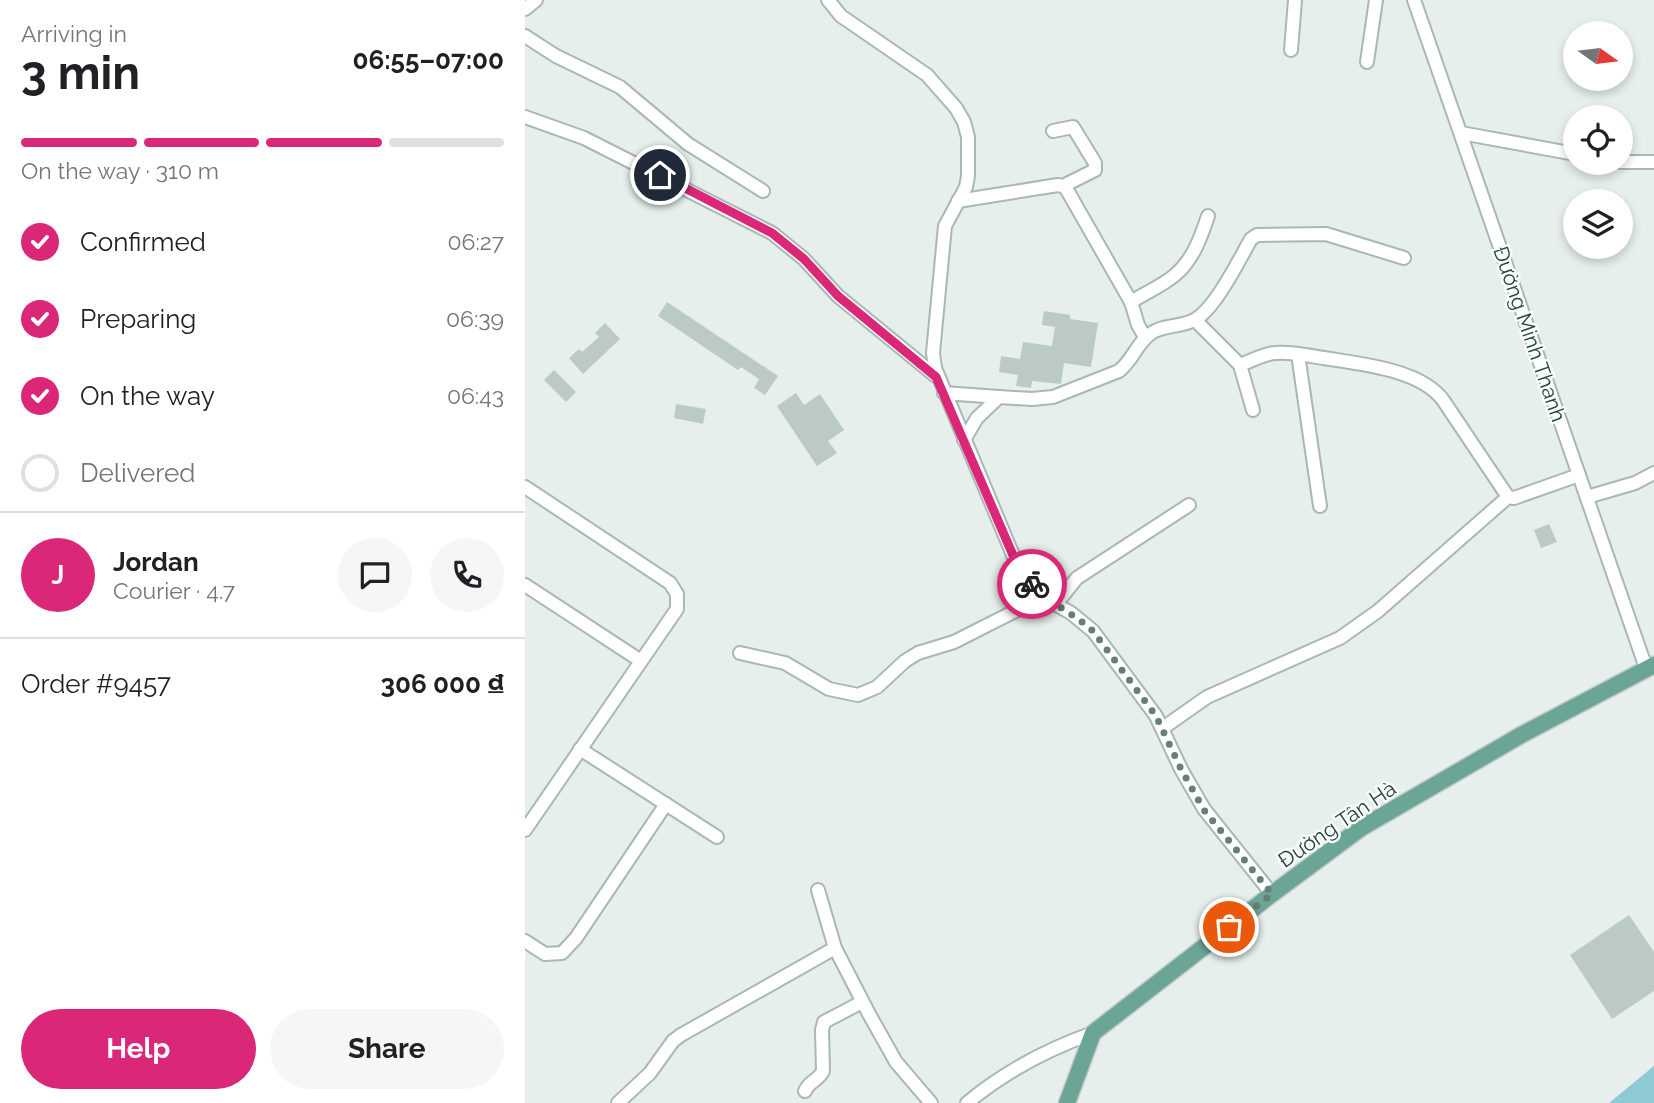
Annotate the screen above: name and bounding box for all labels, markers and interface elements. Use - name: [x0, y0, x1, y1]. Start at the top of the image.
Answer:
- text: Arriving in: [21, 20, 127, 47]
- north arrow: [1563, 21, 1633, 91]
- map controls: [1563, 21, 1633, 259]
- text: 06:55–07:00: [352, 45, 504, 75]
- text: 3 min: [21, 46, 140, 100]
- button: locate: [1563, 105, 1633, 175]
- pin: [630, 145, 690, 205]
- icon: home: [641, 156, 679, 194]
- text: On the way · 310 m: [21, 157, 219, 184]
- button: layers: [1563, 189, 1633, 259]
- icon: check: [21, 223, 59, 261]
- text: Confirmed: [80, 227, 206, 257]
- text: 06:27: [447, 228, 504, 255]
- street label: Đường Minh Thanh: [1488, 243, 1572, 425]
- icon: check: [21, 300, 59, 338]
- text: Preparing: [80, 304, 196, 334]
- text: 06:39: [446, 305, 504, 332]
- icon: check: [21, 377, 59, 415]
- text: On the way: [80, 381, 215, 411]
- text: 06:43: [447, 382, 504, 409]
- text: Delivered: [80, 458, 195, 488]
- button: chat: [338, 538, 412, 612]
- button: phone: [430, 538, 504, 612]
- text: Jordan: [113, 547, 199, 577]
- courier: [997, 549, 1067, 619]
- text: J: [52, 560, 64, 590]
- icon: bike: [1013, 565, 1051, 603]
- text: Courier · 4.7: [113, 577, 235, 604]
- text: Order #9457: [21, 669, 171, 699]
- text: 306 000 ₫: [381, 669, 504, 699]
- street label: Đường Tân Hà: [1273, 775, 1401, 873]
- pin: [1199, 897, 1259, 957]
- icon: bag: [1210, 908, 1248, 946]
- button: Help: [21, 1009, 256, 1089]
- button: Share: [270, 1009, 504, 1089]

